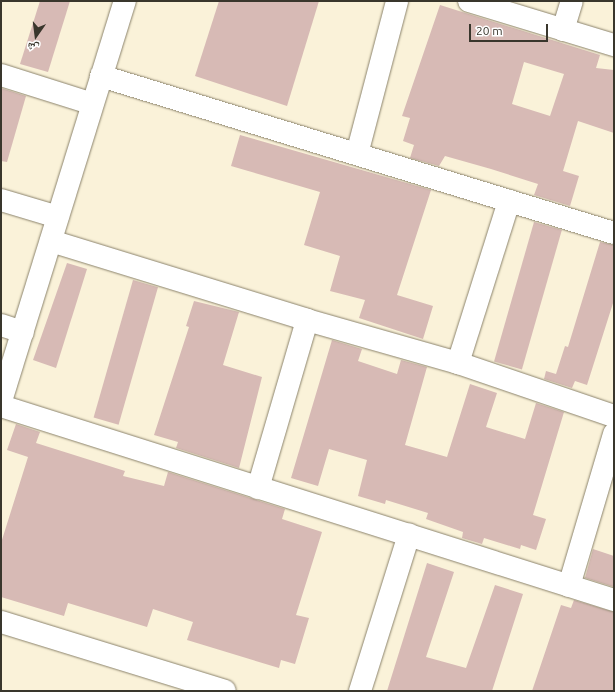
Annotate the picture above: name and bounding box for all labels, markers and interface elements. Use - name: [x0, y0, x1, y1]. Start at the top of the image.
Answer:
- north arrow: [16, 16, 56, 56]
- scale bar: [471, 16, 550, 42]
- text: 20 m: [476, 24, 503, 37]
- text: ش: [26, 40, 40, 55]

